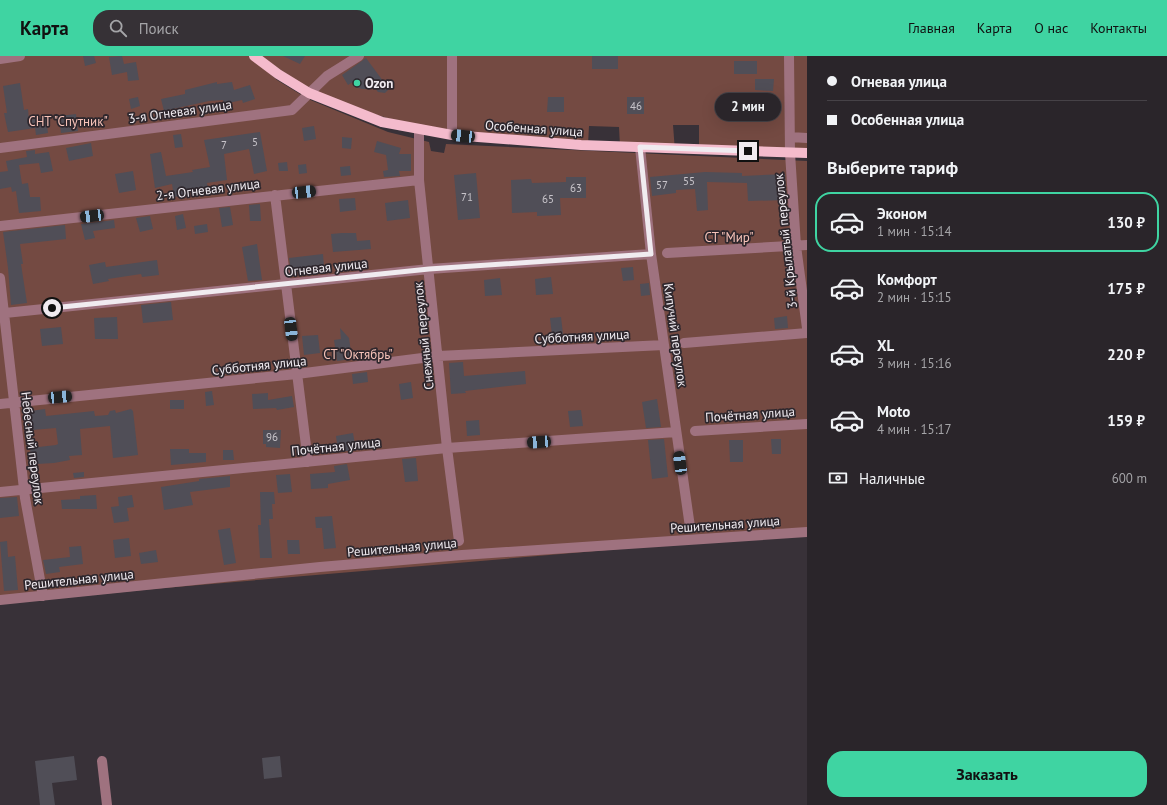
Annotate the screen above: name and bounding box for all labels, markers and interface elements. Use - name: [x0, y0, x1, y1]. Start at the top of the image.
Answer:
- search box: [93, 10, 373, 46]
- text: Карта: [20, 16, 69, 40]
- icon: search: [107, 17, 129, 39]
- text: Поиск: [139, 19, 179, 38]
- text: Главная: [908, 19, 955, 37]
- text: Карта: [977, 19, 1012, 37]
- text: О нас: [1034, 19, 1068, 37]
- text: Контакты: [1090, 19, 1147, 37]
- text: Огневая улица: [851, 72, 947, 91]
- place label: Ozon: [365, 75, 393, 92]
- marker: Ozon: [352, 78, 362, 88]
- callout: 2 мин: [715, 93, 781, 121]
- street label: 3-я Огневая улица: [127, 96, 233, 127]
- text: 2 мин: [731, 98, 765, 115]
- house number: 46: [630, 99, 642, 113]
- text: Особенная улица: [851, 110, 964, 129]
- park label: СНТ "Спутник": [28, 113, 108, 130]
- street label: Особенная улица: [484, 117, 584, 140]
- car: [450, 129, 476, 143]
- house number: 5: [252, 135, 258, 149]
- house number: 7: [221, 138, 227, 152]
- route end: [739, 142, 757, 160]
- text: Выберите тариф: [827, 156, 958, 179]
- street label: 3-й Крылатый переулок: [770, 172, 801, 309]
- house number: 55: [683, 174, 695, 188]
- street label: 2-я Огневая улица: [155, 175, 261, 204]
- house number: 57: [656, 178, 668, 192]
- house number: 63: [570, 181, 582, 195]
- car: [291, 185, 317, 199]
- house number: 71: [461, 190, 473, 204]
- house number: 65: [542, 192, 554, 206]
- icon: car: [829, 204, 865, 240]
- text: Эконом: [877, 204, 927, 223]
- car: [79, 209, 105, 223]
- text: 130 ₽: [1107, 213, 1145, 232]
- text: 1 мин · 15:14: [877, 223, 952, 240]
- park label: СТ "Мир": [705, 229, 753, 246]
- street label: Огневая улица: [284, 255, 368, 280]
- icon: car: [829, 270, 865, 306]
- text: Комфорт: [877, 270, 937, 289]
- text: 175 ₽: [1107, 279, 1145, 298]
- street label: Снежный переулок: [409, 280, 438, 391]
- street label: Кипучий переулок: [660, 282, 691, 389]
- text: 2 мин · 15:15: [877, 289, 952, 306]
- route start: [43, 299, 61, 317]
- car: [284, 316, 298, 342]
- street label: Субботняя улица: [534, 326, 630, 347]
- icon: car: [829, 336, 865, 372]
- text: XL: [877, 336, 894, 355]
- text: 220 ₽: [1107, 345, 1145, 364]
- park label: СТ "Октябрь": [323, 346, 393, 363]
- street label: Субботняя улица: [211, 352, 307, 379]
- text: 3 мин · 15:16: [877, 355, 952, 372]
- car: [48, 390, 72, 404]
- street label: Небесный переулок: [17, 391, 48, 506]
- icon: car: [829, 402, 865, 438]
- text: Moto: [877, 402, 910, 421]
- street label: Почётная улица: [705, 403, 795, 426]
- text: 159 ₽: [1107, 411, 1145, 430]
- text: 4 мин · 15:17: [877, 421, 952, 438]
- house number: 96: [266, 430, 278, 444]
- street label: Почётная улица: [290, 433, 382, 460]
- car: [527, 435, 551, 449]
- car: [672, 450, 688, 476]
- icon: cash: [827, 467, 849, 489]
- text: Наличные: [859, 469, 925, 488]
- text: 600 m: [1112, 470, 1147, 487]
- street label: Решительная улица: [670, 512, 781, 537]
- street label: Решительная улица: [346, 534, 458, 561]
- street label: Решительная улица: [23, 565, 135, 594]
- button: Заказать: [827, 751, 1147, 797]

